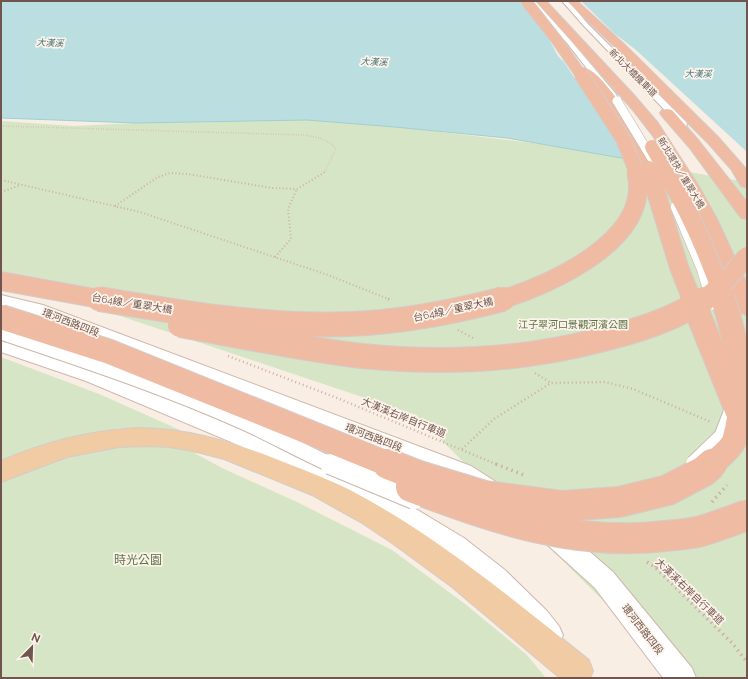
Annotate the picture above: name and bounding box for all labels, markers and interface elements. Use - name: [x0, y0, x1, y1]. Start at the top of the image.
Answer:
- water label: 大漢溪: [36, 37, 66, 49]
- street label: 新北大橋機車道: [607, 47, 659, 99]
- water label: 大漢溪: [360, 56, 390, 68]
- water label: 大漢溪: [684, 69, 714, 79]
- street label: 新北環快／重翠大橋: [656, 136, 706, 210]
- street label: 台64線／重翠大橋: [91, 292, 173, 315]
- street label: 台64線／重翠大橋: [412, 296, 494, 323]
- street label: 環河西路四段: [41, 307, 101, 338]
- park label: 江子翠河口景觀河濱公園: [518, 319, 628, 330]
- street label: 大漢溪右岸自行車道: [360, 396, 448, 439]
- street label: 環河西路四段: [344, 422, 404, 453]
- park label: 時光公園: [114, 553, 162, 567]
- street label: 大漢溪右岸自行車道: [653, 556, 726, 627]
- street label: 環河西路四段: [620, 602, 665, 656]
- north arrow: [12, 627, 52, 667]
- text: N: [29, 631, 42, 646]

